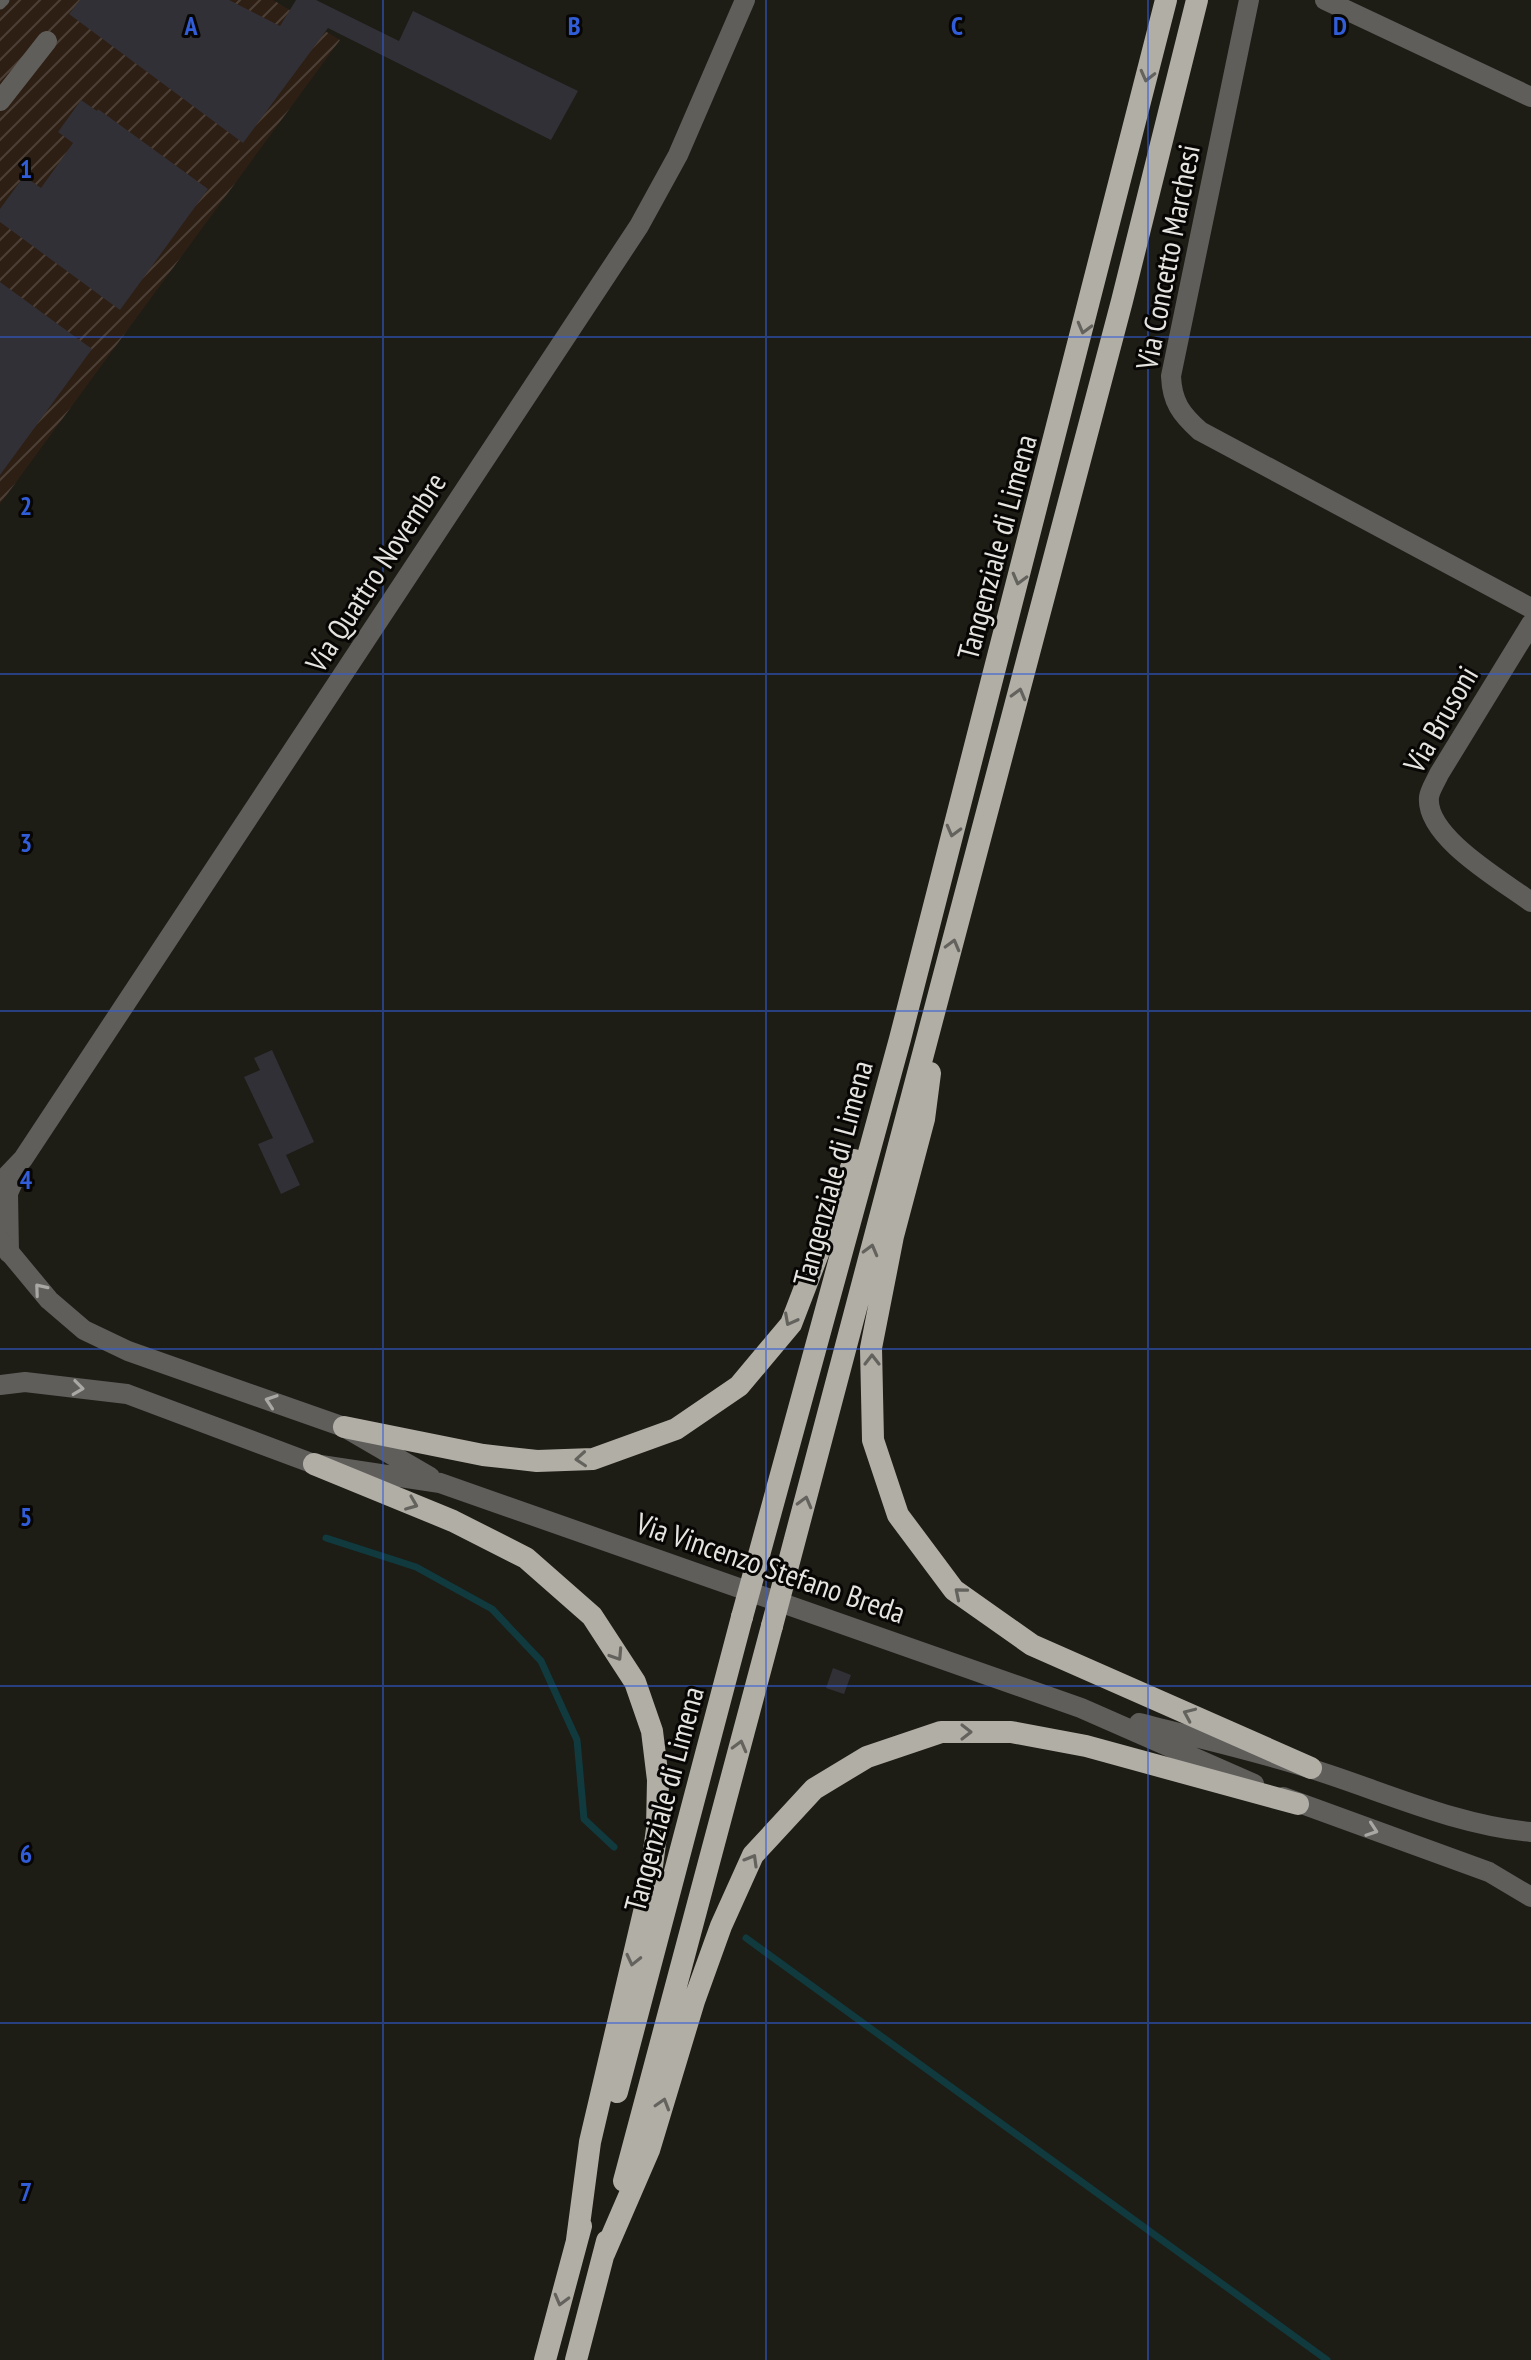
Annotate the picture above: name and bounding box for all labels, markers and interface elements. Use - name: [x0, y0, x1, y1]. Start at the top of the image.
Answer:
- text: A: [183, 9, 198, 42]
- text: B: [568, 9, 581, 42]
- text: C: [951, 9, 963, 42]
- text: D: [1333, 9, 1347, 42]
- one-way arrow: [1140, 68, 1157, 82]
- street label: Via Concetto Marchesi: [1126, 141, 1208, 374]
- text: 1: [20, 152, 32, 185]
- one-way arrow: [1076, 320, 1093, 334]
- street label: Tangenziale di Limena: [947, 430, 1045, 664]
- street label: Via Quattro Novembre: [295, 465, 454, 680]
- text: 2: [20, 489, 32, 522]
- one-way arrow: [1011, 572, 1028, 586]
- street label: Via Brusoni: [1393, 659, 1486, 780]
- one-way arrow: [1009, 687, 1026, 701]
- one-way arrow: [946, 824, 963, 838]
- text: 3: [20, 826, 32, 859]
- one-way arrow: [943, 938, 960, 952]
- street label: Tangenziale di Limena: [783, 1056, 881, 1290]
- text: 4: [20, 1163, 33, 1196]
- one-way arrow: [861, 1244, 878, 1258]
- one-way arrow: [35, 1284, 50, 1299]
- one-way arrow: [785, 1312, 800, 1326]
- one-way arrow: [863, 1353, 881, 1366]
- one-way arrow: [71, 1379, 84, 1396]
- one-way arrow: [264, 1394, 278, 1411]
- one-way arrow: [574, 1450, 587, 1467]
- one-way arrow: [404, 1495, 418, 1511]
- one-way arrow: [795, 1495, 812, 1509]
- text: 5: [20, 1500, 32, 1533]
- street label: Via Vincenzo Stefano Breda: [630, 1502, 911, 1631]
- one-way arrow: [955, 1588, 969, 1603]
- one-way arrow: [607, 1646, 622, 1661]
- street label: Tangenziale di Limena: [614, 1682, 712, 1916]
- one-way arrow: [1183, 1708, 1197, 1724]
- one-way arrow: [960, 1723, 973, 1741]
- one-way arrow: [730, 1740, 747, 1754]
- one-way arrow: [1364, 1821, 1378, 1837]
- text: 6: [20, 1837, 32, 1870]
- one-way arrow: [742, 1854, 758, 1869]
- one-way arrow: [625, 1952, 642, 1966]
- one-way arrow: [654, 2097, 670, 2111]
- text: 7: [20, 2175, 32, 2208]
- one-way arrow: [554, 2292, 571, 2306]

